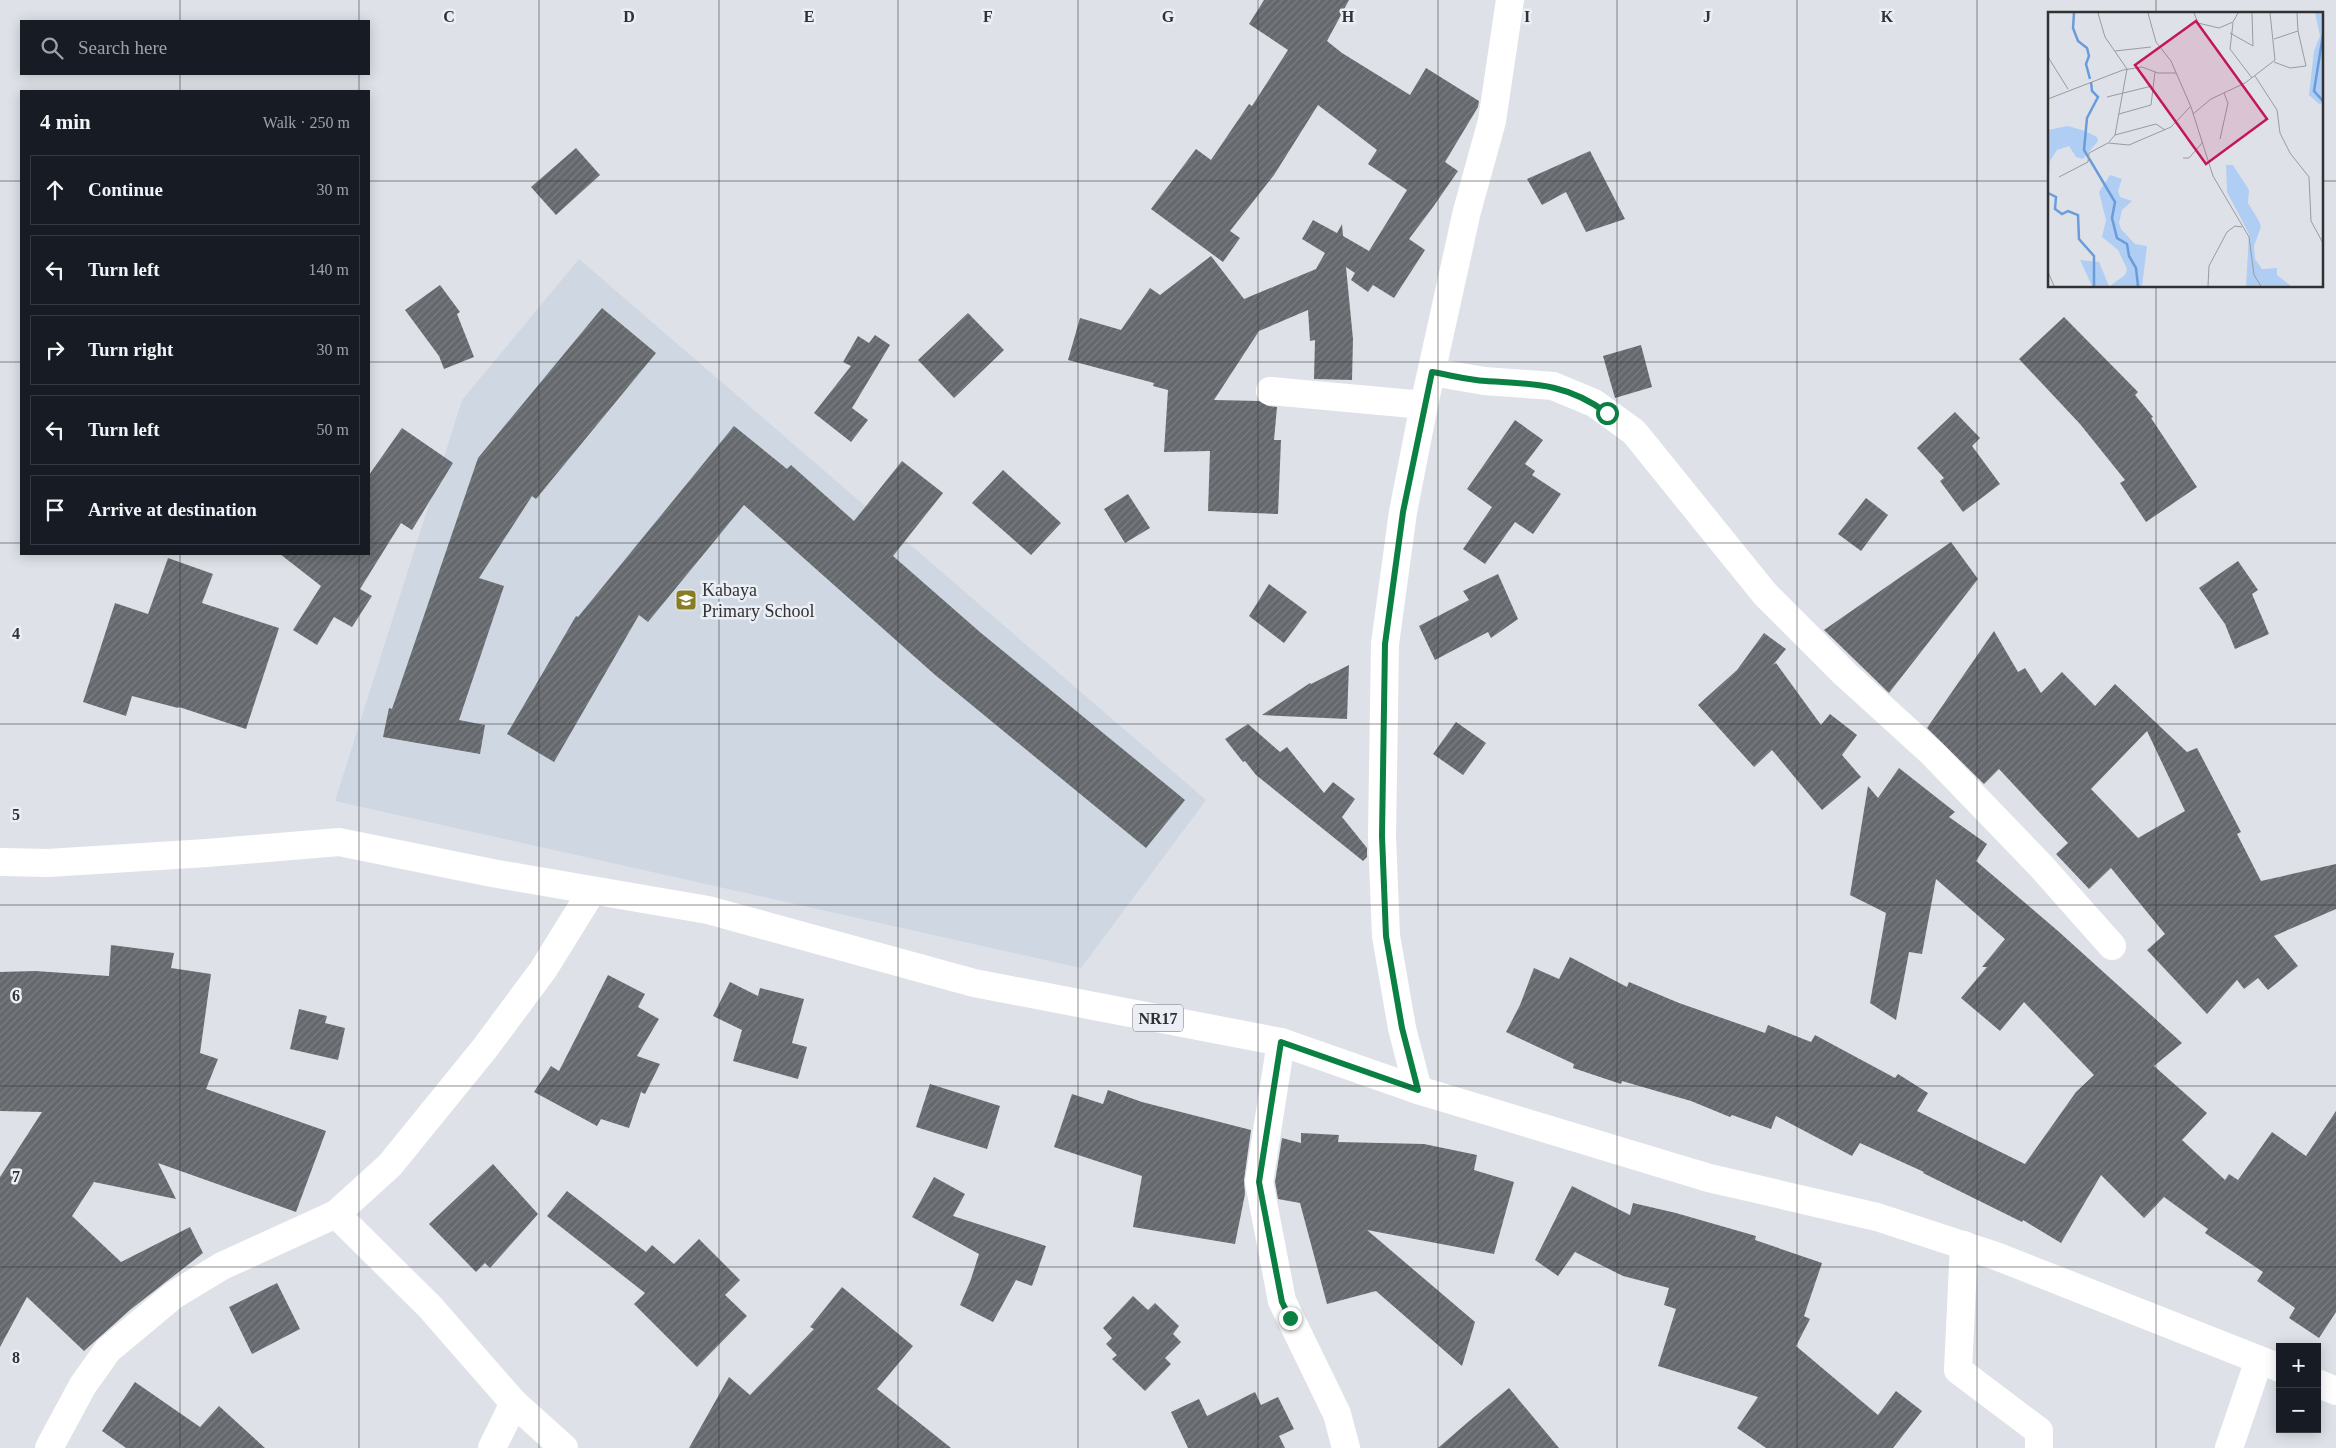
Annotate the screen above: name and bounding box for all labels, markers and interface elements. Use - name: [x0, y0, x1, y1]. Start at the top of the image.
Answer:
- text: C: [443, 8, 455, 25]
- text: D: [623, 8, 635, 25]
- text: E: [804, 8, 814, 25]
- text: F: [983, 8, 993, 25]
- text: G: [1162, 8, 1175, 25]
- text: H: [1342, 8, 1355, 25]
- text: I: [1524, 8, 1530, 25]
- text: J: [1703, 8, 1711, 25]
- text: K: [1881, 8, 1894, 25]
- inset map: [2048, 12, 2324, 288]
- search box: [20, 20, 370, 75]
- icon: search: [38, 34, 66, 62]
- text: Search here: [78, 37, 167, 58]
- text: 4 min: [40, 110, 91, 134]
- text: Walk · 250 m: [263, 114, 350, 131]
- icon: ahead: [41, 176, 69, 204]
- text: Continue: [88, 179, 163, 200]
- text: 30 m: [317, 181, 349, 198]
- icon: left: [41, 256, 69, 284]
- text: Turn left: [88, 259, 160, 280]
- text: 140 m: [309, 261, 349, 278]
- icon: right: [41, 336, 69, 364]
- text: Turn right: [88, 339, 173, 360]
- text: 30 m: [317, 341, 349, 358]
- route start: [1596, 402, 1619, 425]
- icon: left: [41, 416, 69, 444]
- text: Turn left: [88, 419, 160, 440]
- text: 50 m: [317, 421, 349, 438]
- icon: arrive: [41, 496, 69, 524]
- text: Arrive at destination: [88, 499, 257, 520]
- place label: Kabaya Primary School: [702, 580, 815, 621]
- school or university icon: Kabaya Primary School: [674, 588, 698, 612]
- text: 4: [12, 625, 20, 642]
- text: 5: [12, 806, 20, 823]
- text: 6: [12, 987, 20, 1004]
- road number: NR17: [1133, 1004, 1183, 1032]
- text: 7: [12, 1168, 20, 1185]
- route end: [1279, 1307, 1302, 1330]
- map controls: [2276, 1343, 2321, 1433]
- button: +: [2276, 1343, 2321, 1388]
- text: 8: [12, 1349, 20, 1366]
- button: −: [2276, 1388, 2321, 1433]

